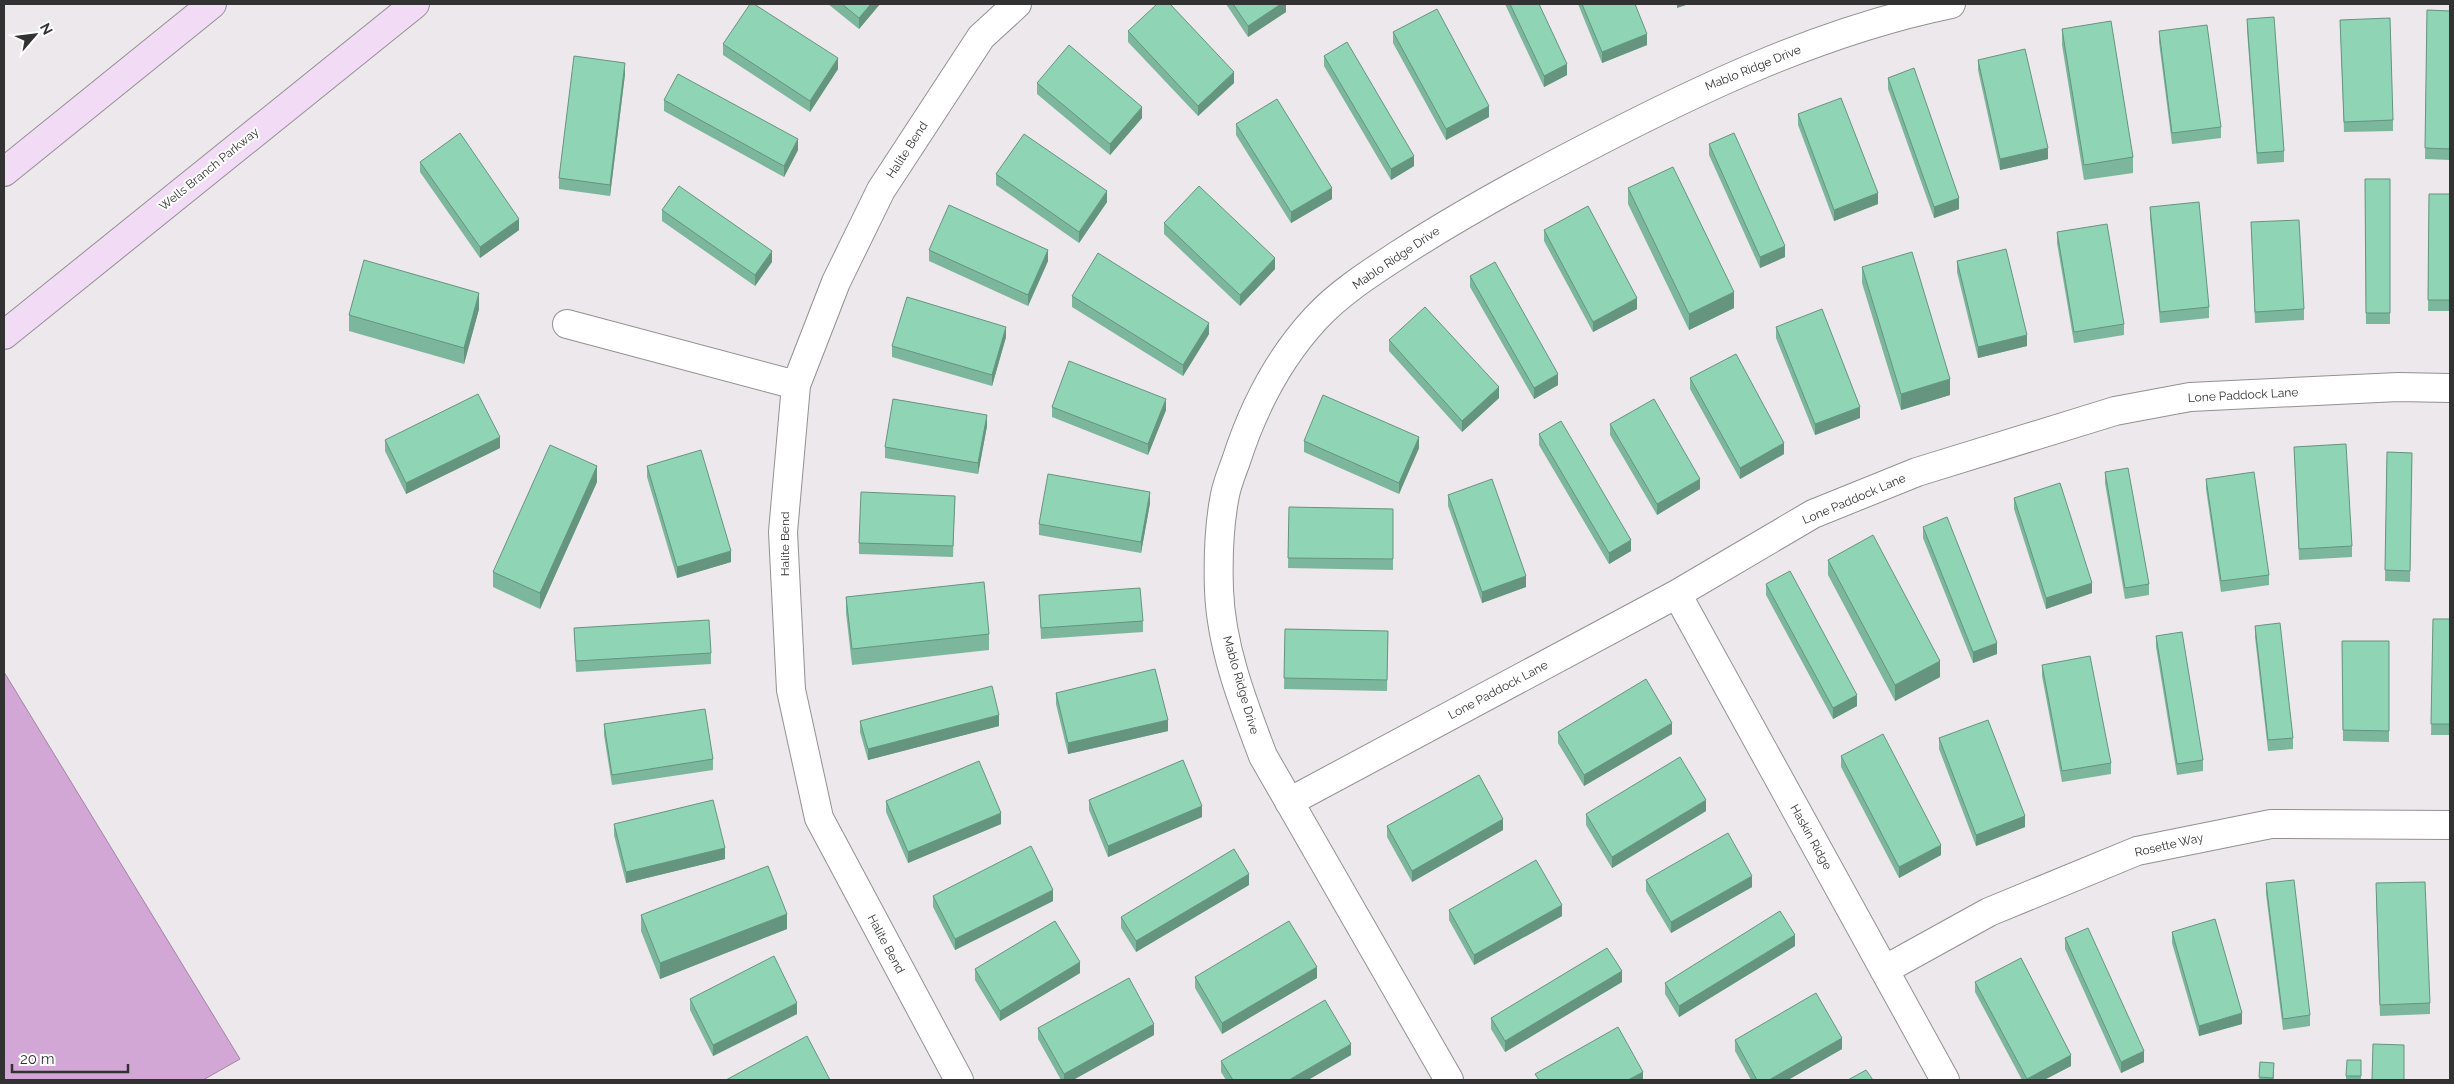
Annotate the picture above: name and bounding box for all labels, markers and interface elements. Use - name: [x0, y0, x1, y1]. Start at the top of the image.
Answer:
- north arrow: [10, 10, 60, 60]
- text: N: [37, 20, 56, 37]
- street label: Mablo Ridge Drive: [1703, 42, 1803, 94]
- street label: Halite Bend: [884, 119, 930, 181]
- street label: Wells Branch Parkway: [157, 124, 262, 213]
- street label: Mablo Ridge Drive: [1350, 224, 1442, 292]
- street label: Lone Paddock Lane: [2187, 385, 2299, 405]
- street label: Lone Paddock Lane: [1800, 471, 1908, 527]
- street label: Halite Bend: [778, 512, 792, 576]
- street label: Mablo Ridge Drive: [1220, 634, 1262, 736]
- street label: Lone Paddock Lane: [1446, 658, 1550, 722]
- street label: Haskin Ridge: [1787, 802, 1835, 872]
- street label: Rosette Way: [2133, 830, 2205, 860]
- street label: Halite Bend: [865, 912, 907, 976]
- scale bar: [12, 1042, 129, 1074]
- text: 20 m: [20, 1050, 55, 1068]

